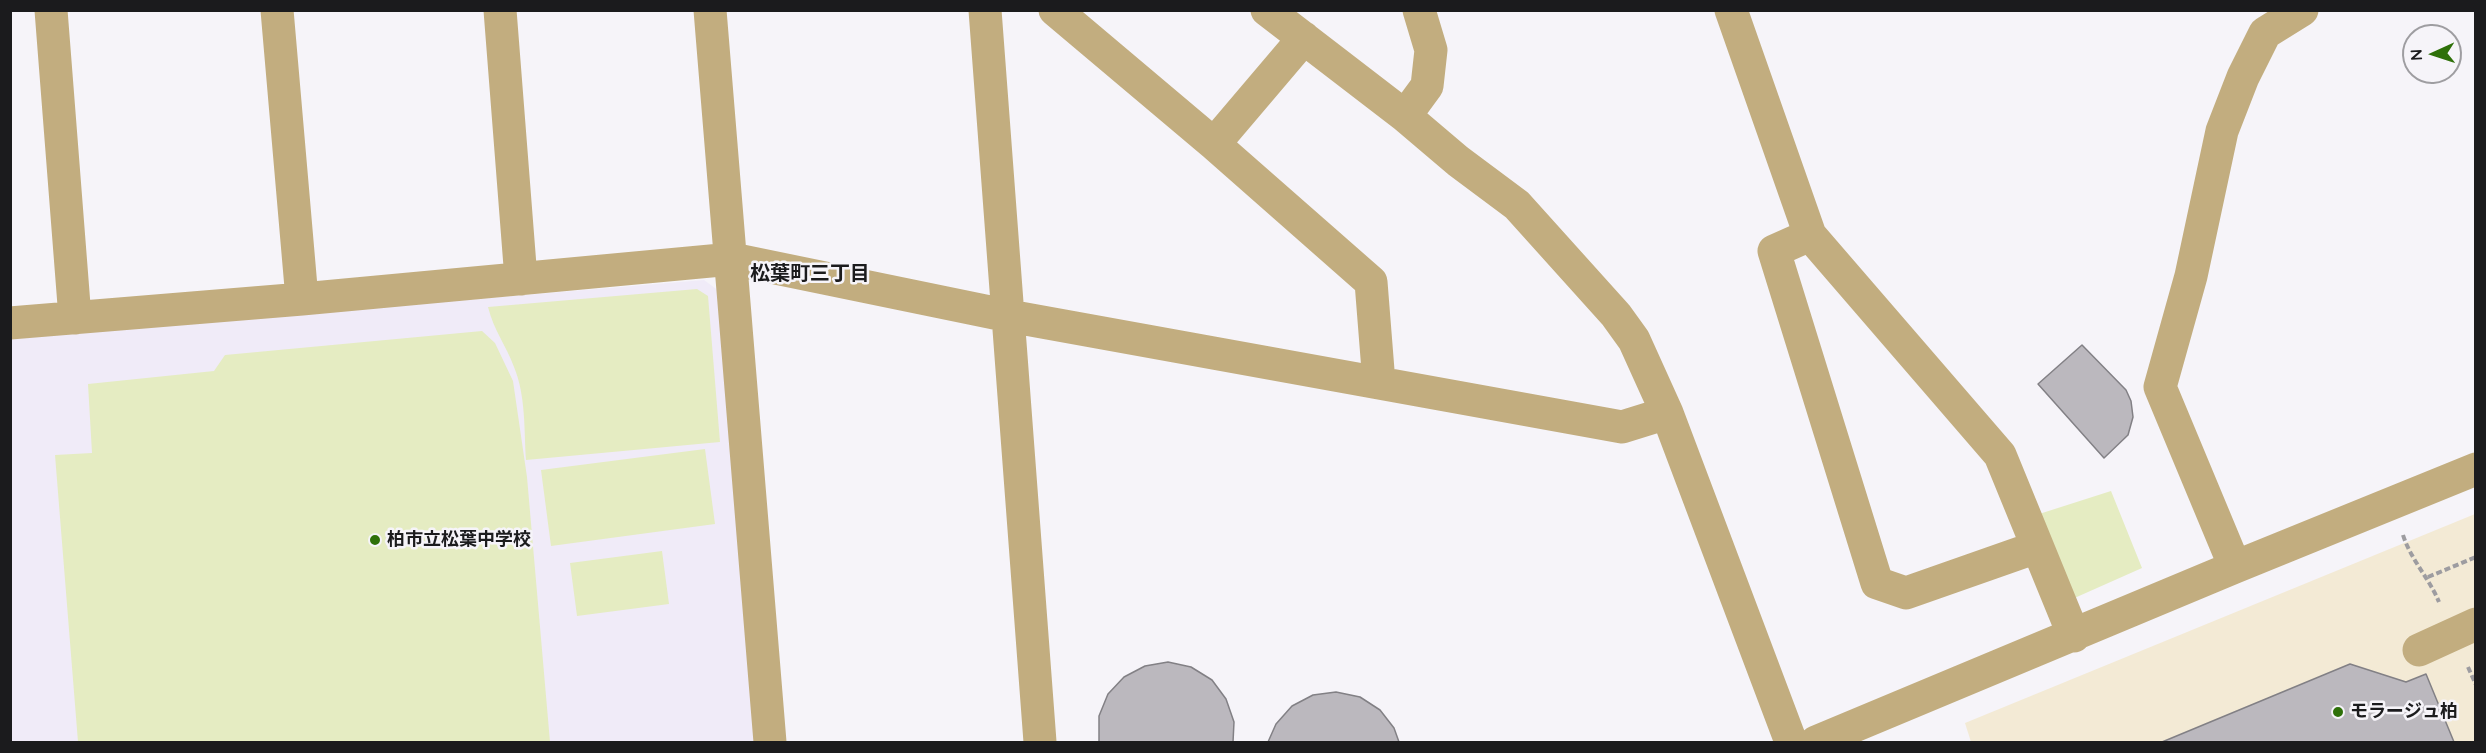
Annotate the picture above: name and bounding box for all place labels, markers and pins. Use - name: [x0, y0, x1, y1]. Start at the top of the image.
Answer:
- place label: 柏市立松葉中学校: [387, 529, 531, 551]
- marker: 柏市立松葉中学校: [368, 533, 382, 547]
- place label: モラージュ柏: [2350, 701, 2458, 723]
- marker: モラージュ柏: [2331, 705, 2345, 719]

